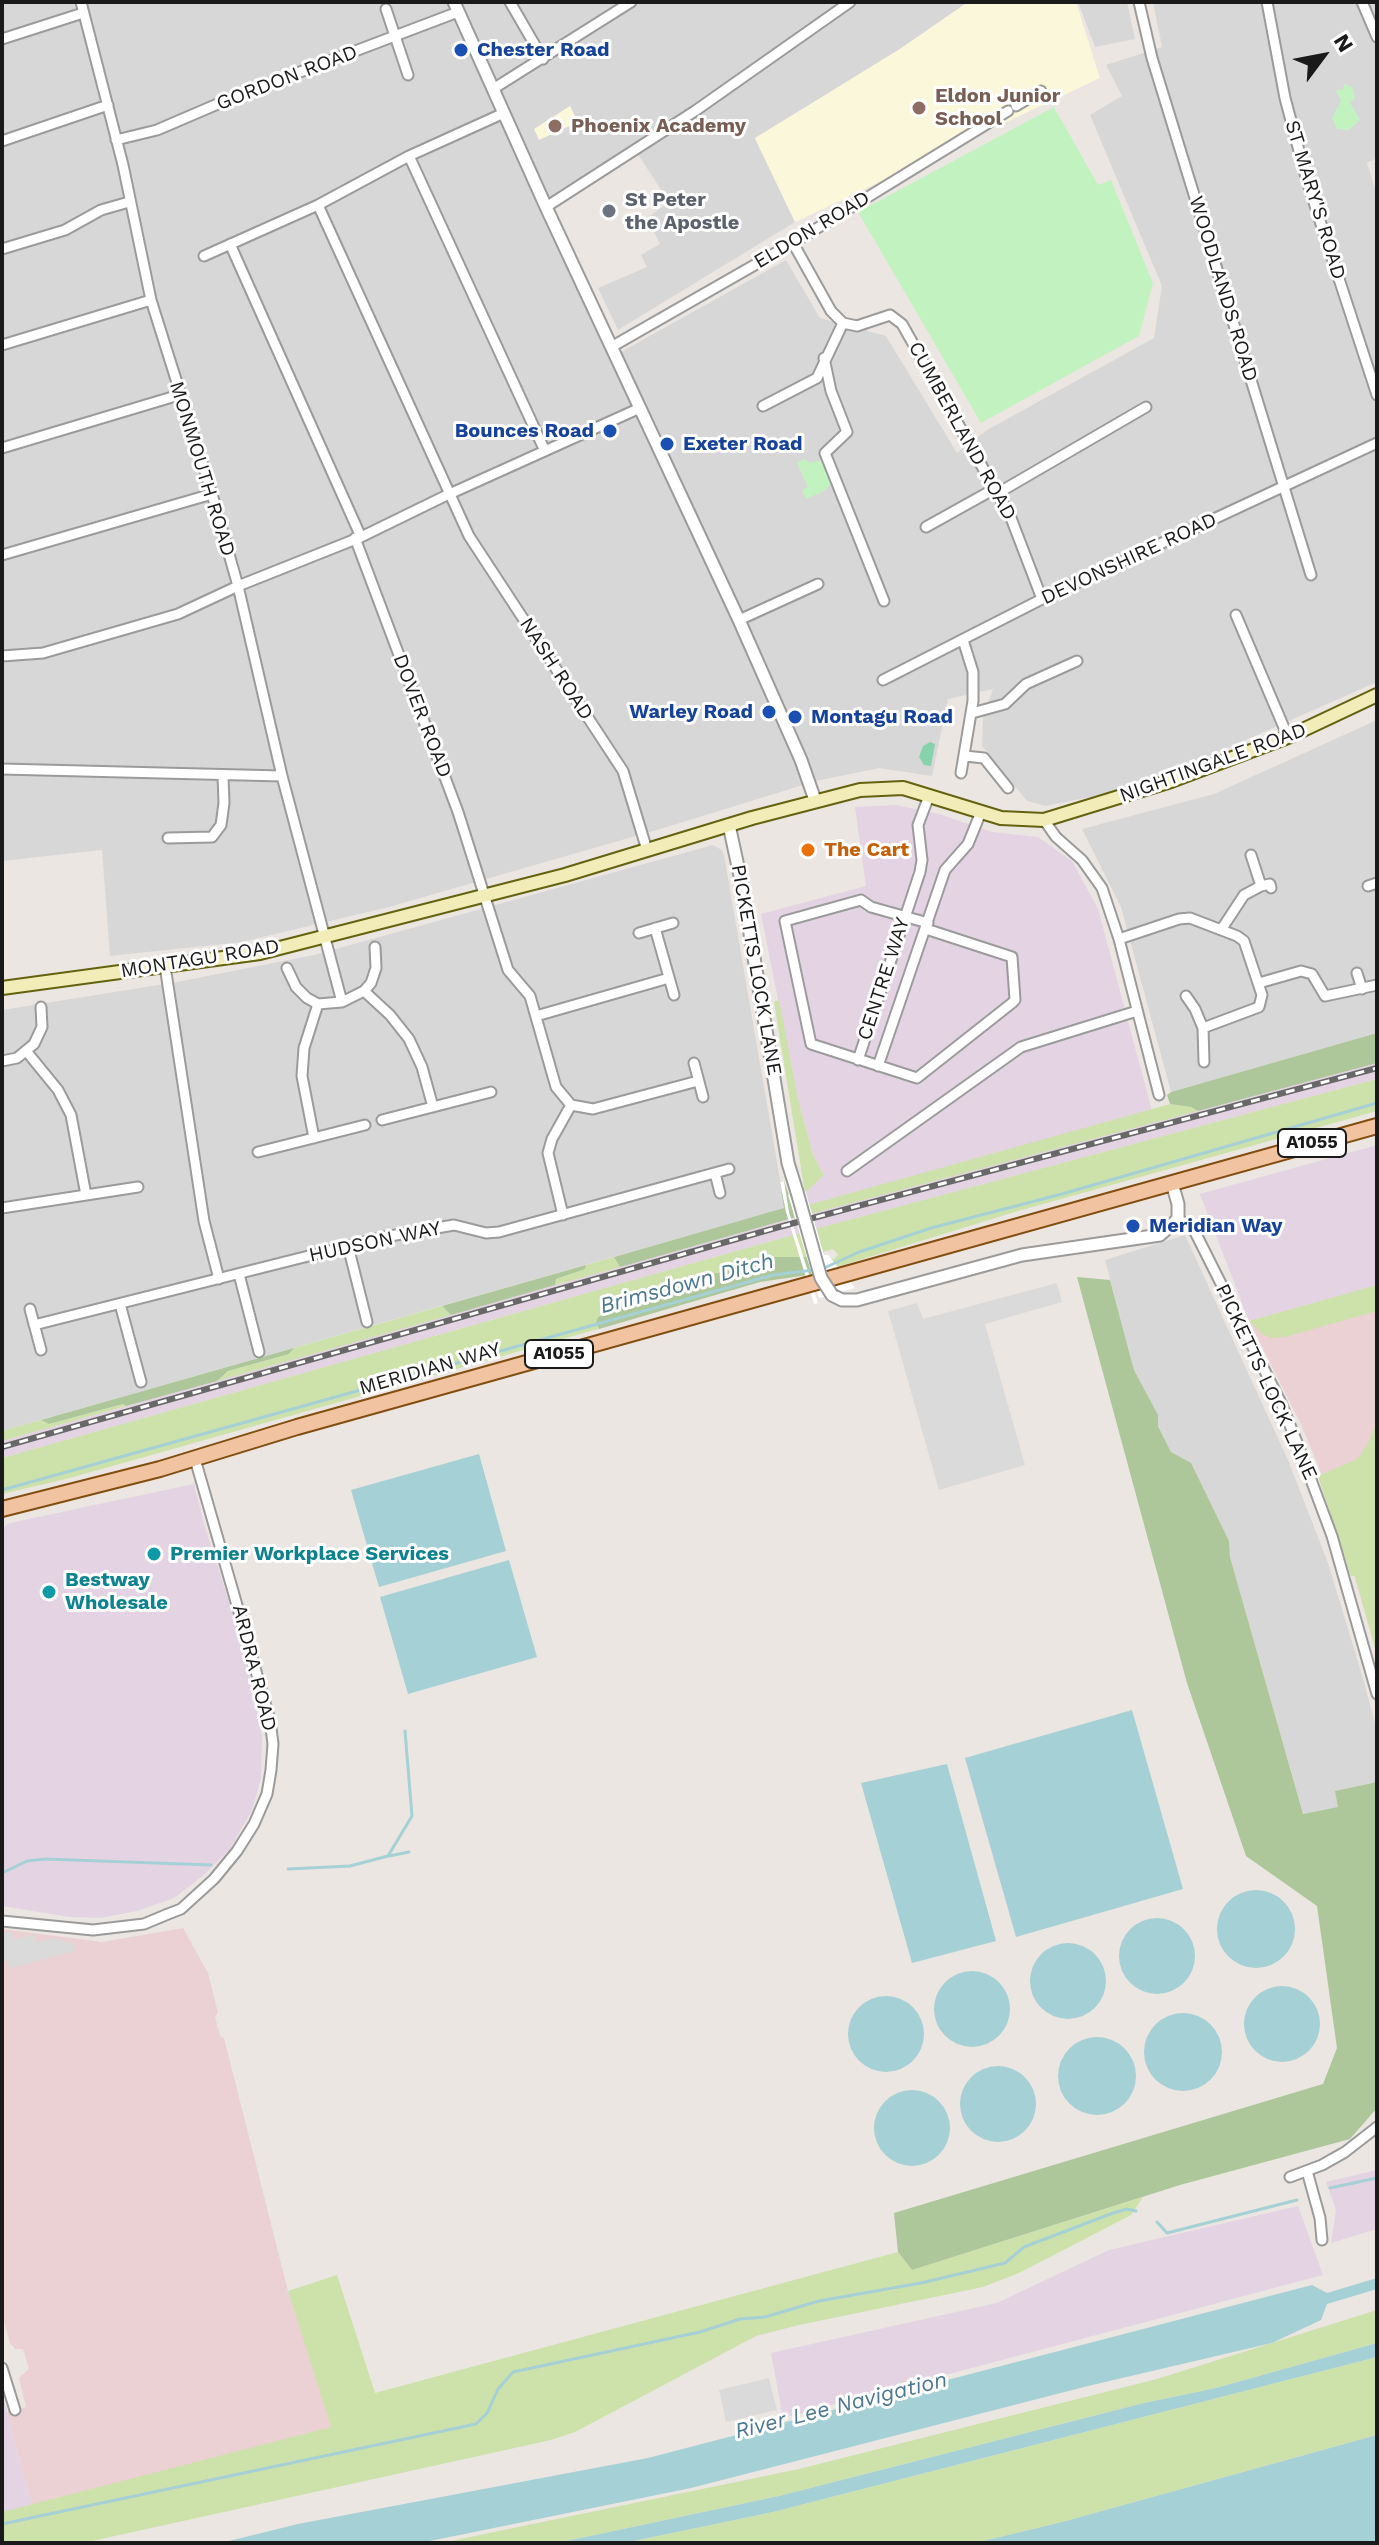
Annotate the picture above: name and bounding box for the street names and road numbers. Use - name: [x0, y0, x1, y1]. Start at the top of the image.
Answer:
- street label: GORDON ROAD: [213, 40, 361, 116]
- street label: ST MARY'S ROAD: [1279, 117, 1351, 283]
- street label: ELDON ROAD: [750, 186, 874, 274]
- street label: WOODLANDS ROAD: [1183, 193, 1263, 385]
- street label: CUMBERLAND ROAD: [903, 338, 1021, 524]
- street label: MONMOUTH ROAD: [164, 379, 240, 559]
- street label: DEVONSHIRE ROAD: [1037, 508, 1221, 610]
- street label: NASH ROAD: [514, 613, 598, 725]
- street label: DOVER ROAD: [387, 651, 457, 781]
- street label: NIGHTINGALE ROAD: [1116, 718, 1310, 808]
- street label: PICKETTS LOCK LANE: [726, 863, 786, 1077]
- street label: CENTRE WAY: [853, 914, 915, 1044]
- street label: MONTAGU ROAD: [119, 935, 281, 983]
- road number: A1055: [1278, 1129, 1346, 1157]
- street label: HUDSON WAY: [307, 1216, 443, 1268]
- street label: PICKETTS LOCK LANE: [1210, 1280, 1322, 1484]
- street label: MERIDIAN WAY: [357, 1337, 503, 1401]
- road number: A1055: [525, 1340, 593, 1368]
- street label: ARDRA ROAD: [227, 1602, 281, 1734]

